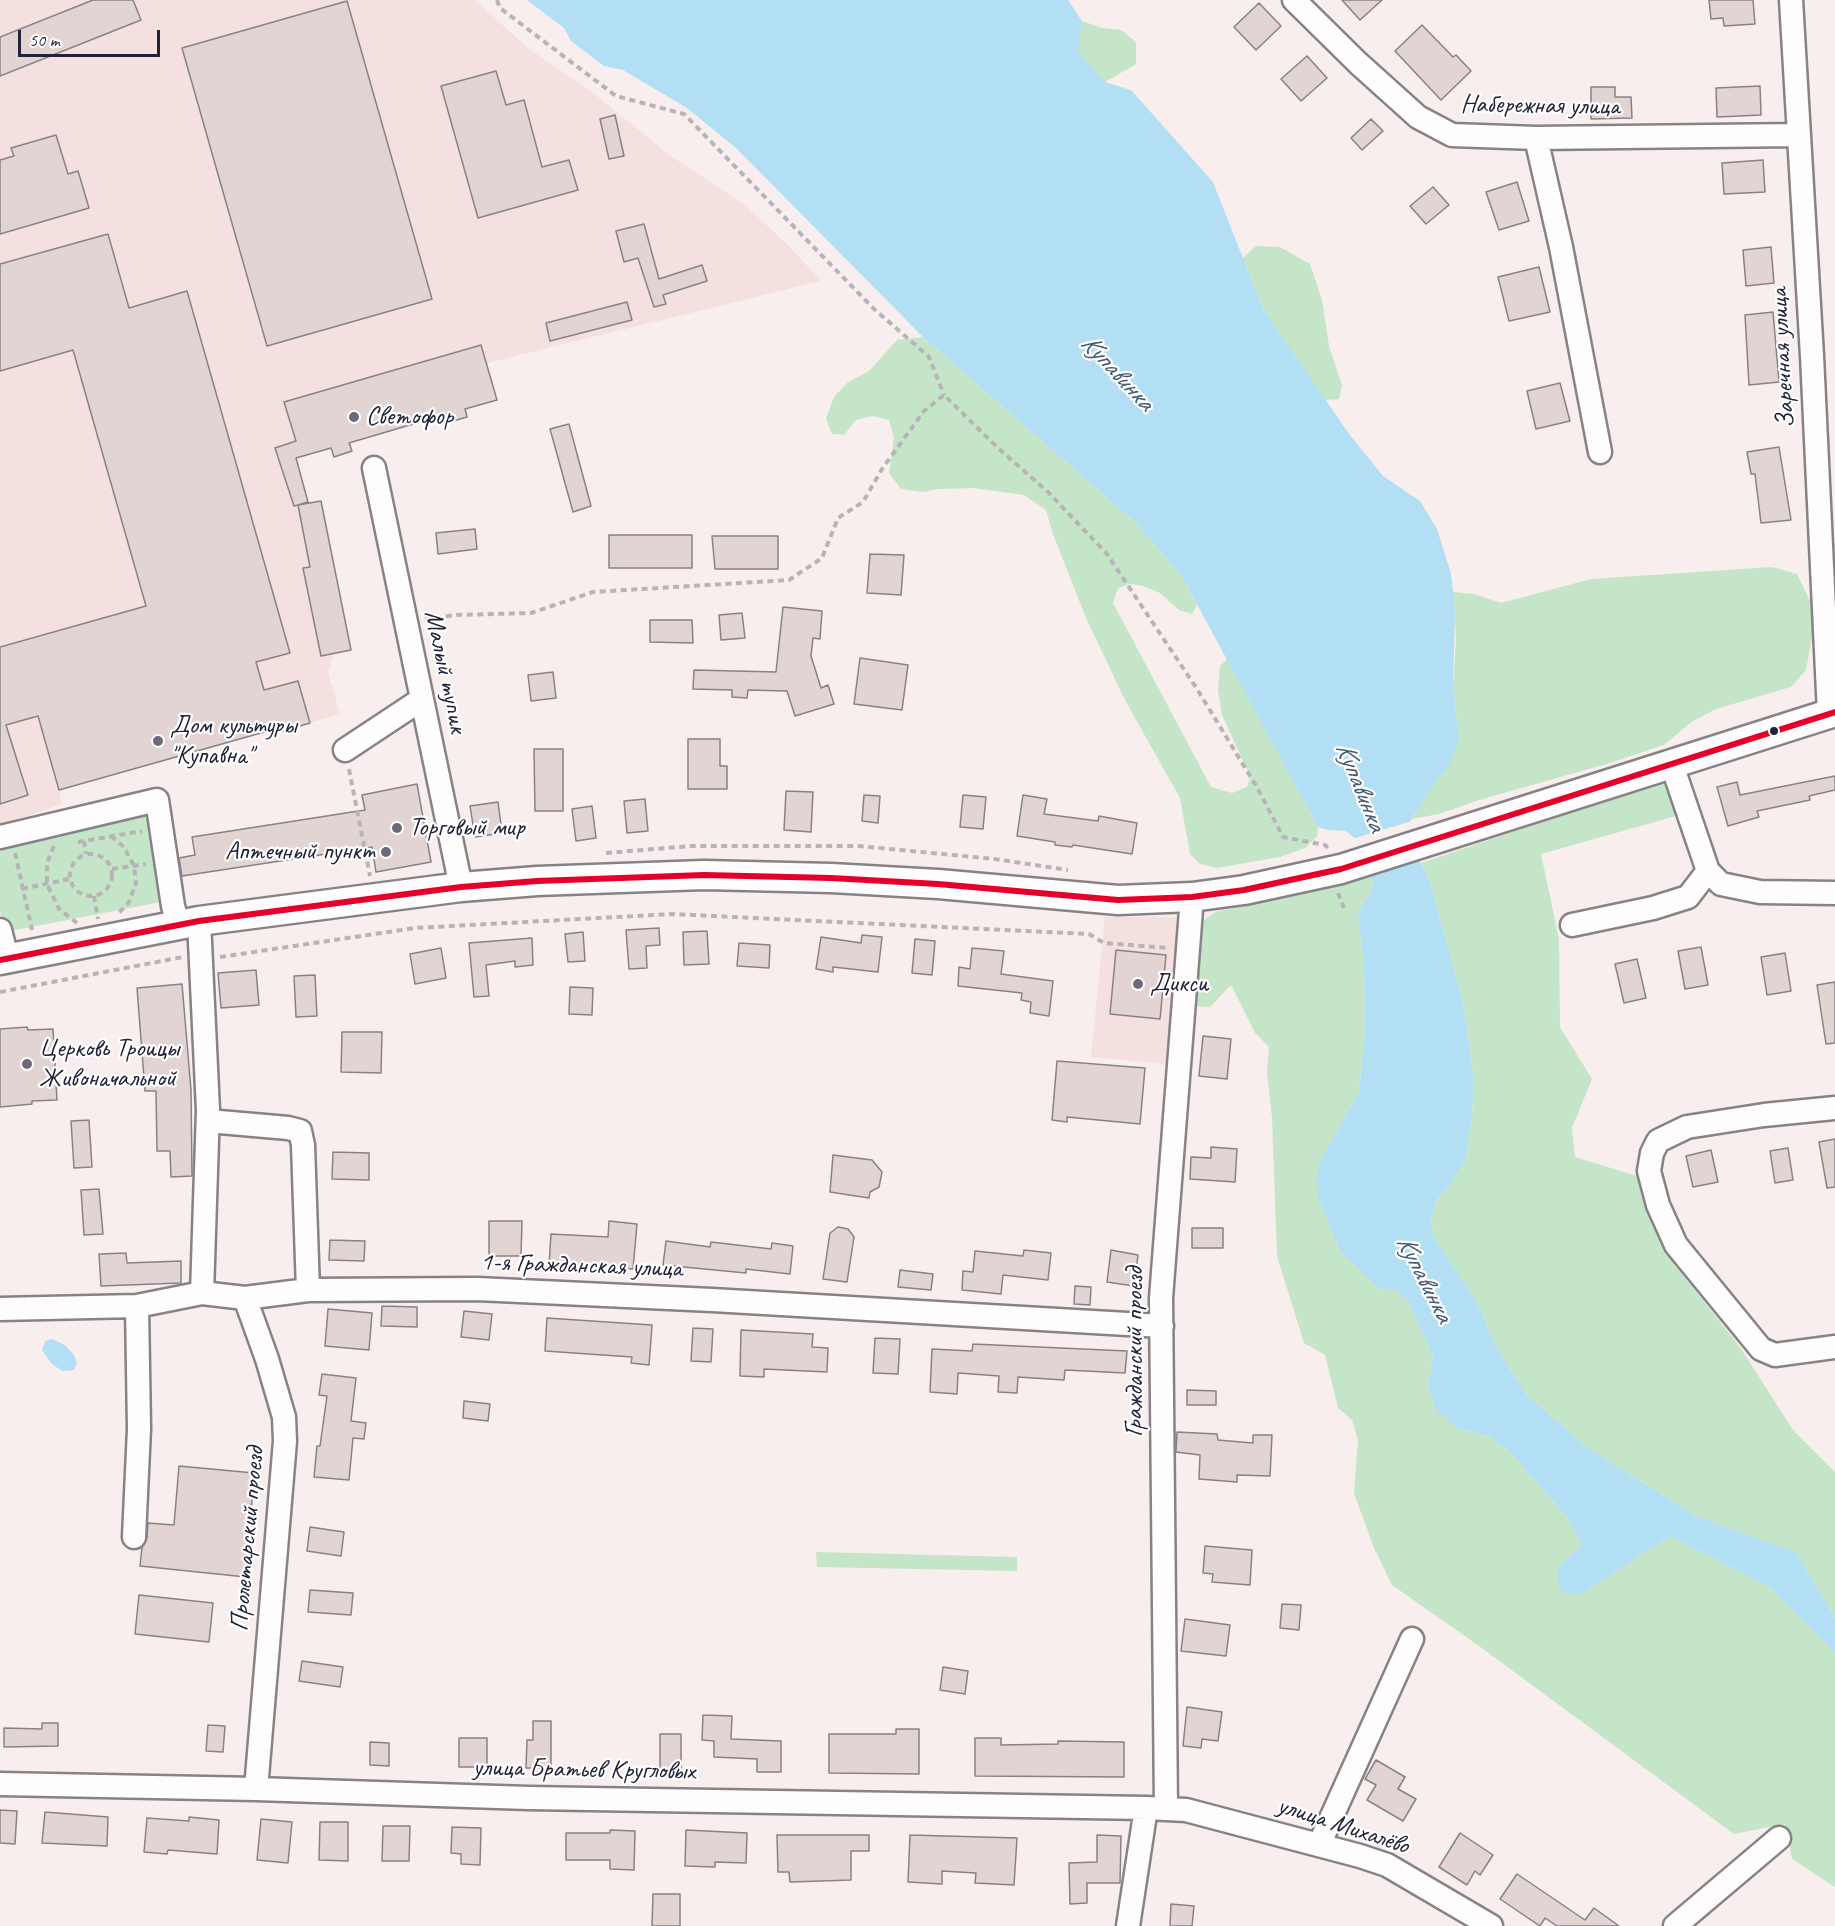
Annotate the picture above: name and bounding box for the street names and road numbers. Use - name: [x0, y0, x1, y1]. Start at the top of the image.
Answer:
- street label: Набережная улица: [1460, 89, 1620, 123]
- street label: Заречная улица: [1764, 287, 1802, 429]
- street label: Малый тупик: [417, 608, 473, 736]
- street label: 1-я Гражданская улица: [480, 1247, 682, 1285]
- street label: Гражданский проезд: [1119, 1267, 1151, 1437]
- street label: Пролетарский проезд: [224, 1446, 272, 1632]
- street label: улица Братьев Кругловых: [473, 1752, 695, 1788]
- street label: улица Михалёво: [1273, 1790, 1413, 1862]

